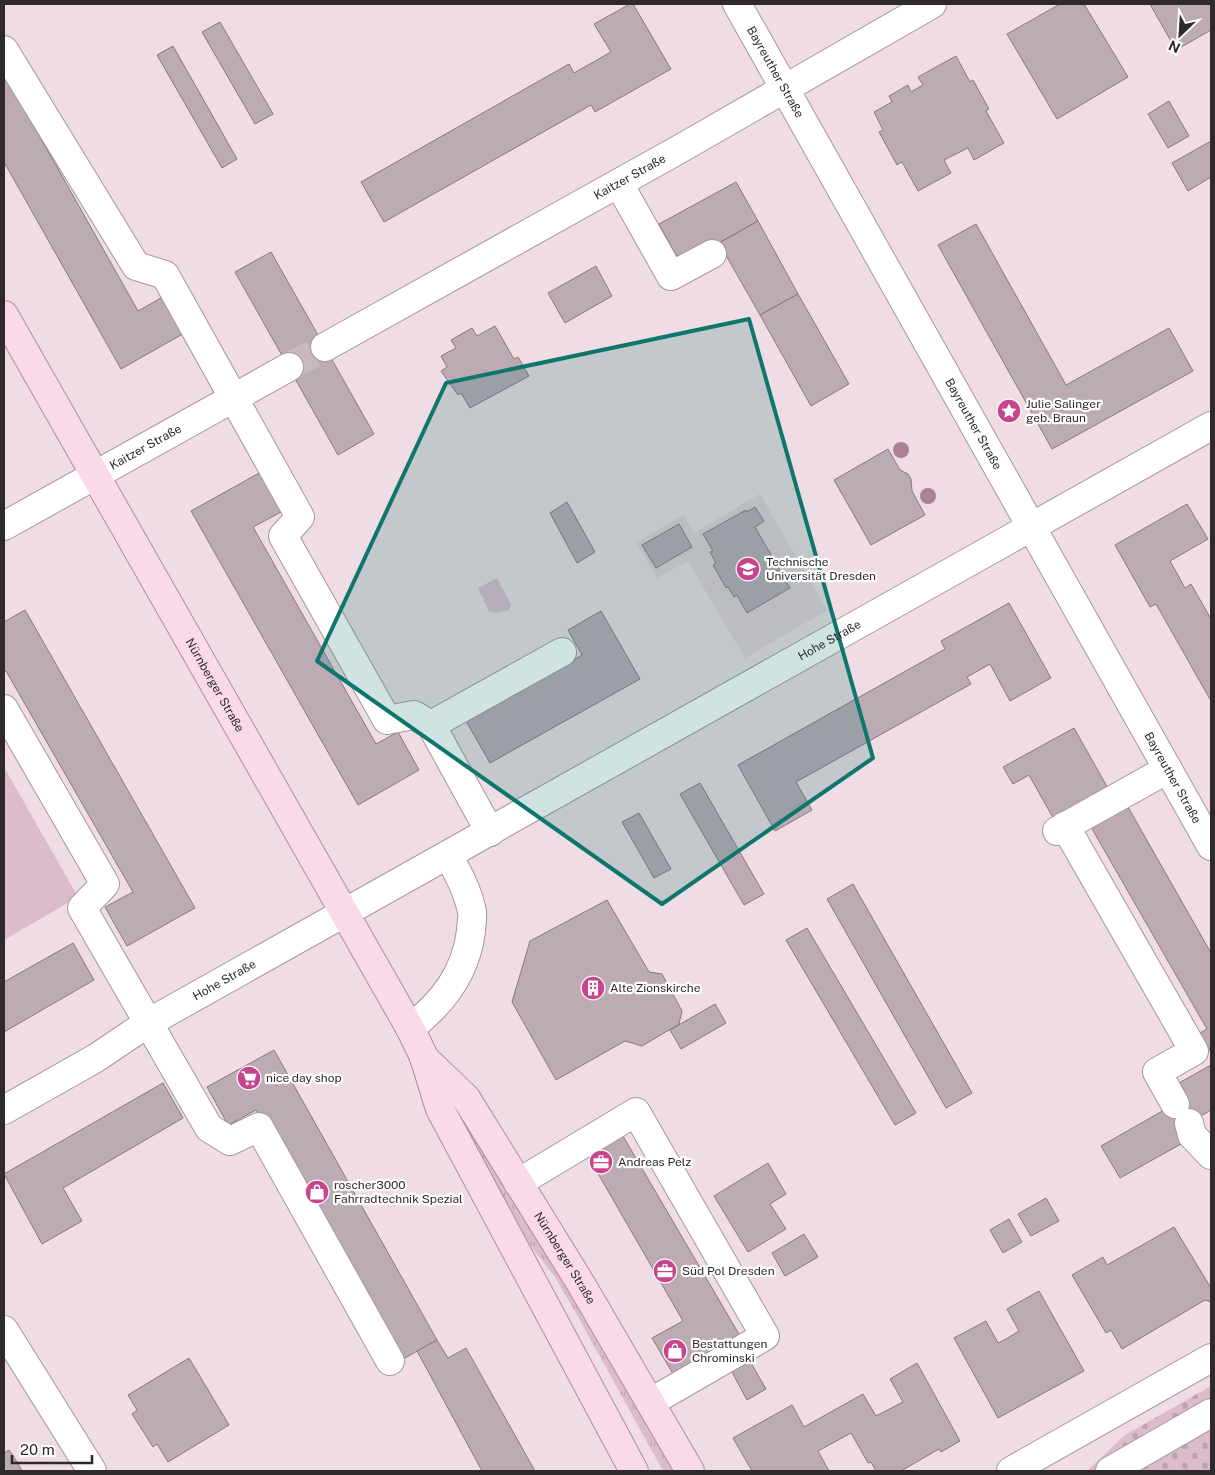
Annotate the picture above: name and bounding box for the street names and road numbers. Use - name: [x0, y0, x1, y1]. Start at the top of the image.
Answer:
- street label: Bayreuther Straße: [744, 24, 807, 120]
- street label: Kaitzer Straße: [591, 151, 668, 203]
- street label: Bayreuther Straße: [942, 376, 1005, 472]
- street label: Kaitzer Straße: [107, 421, 184, 473]
- street label: Hohe Straße: [796, 617, 864, 663]
- street label: Nürnberger Straße: [183, 636, 247, 735]
- street label: Bayreuther Straße: [1141, 730, 1204, 826]
- street label: Hohe Straße: [190, 957, 259, 1003]
- street label: Nürnberger Straße: [531, 1209, 598, 1307]

